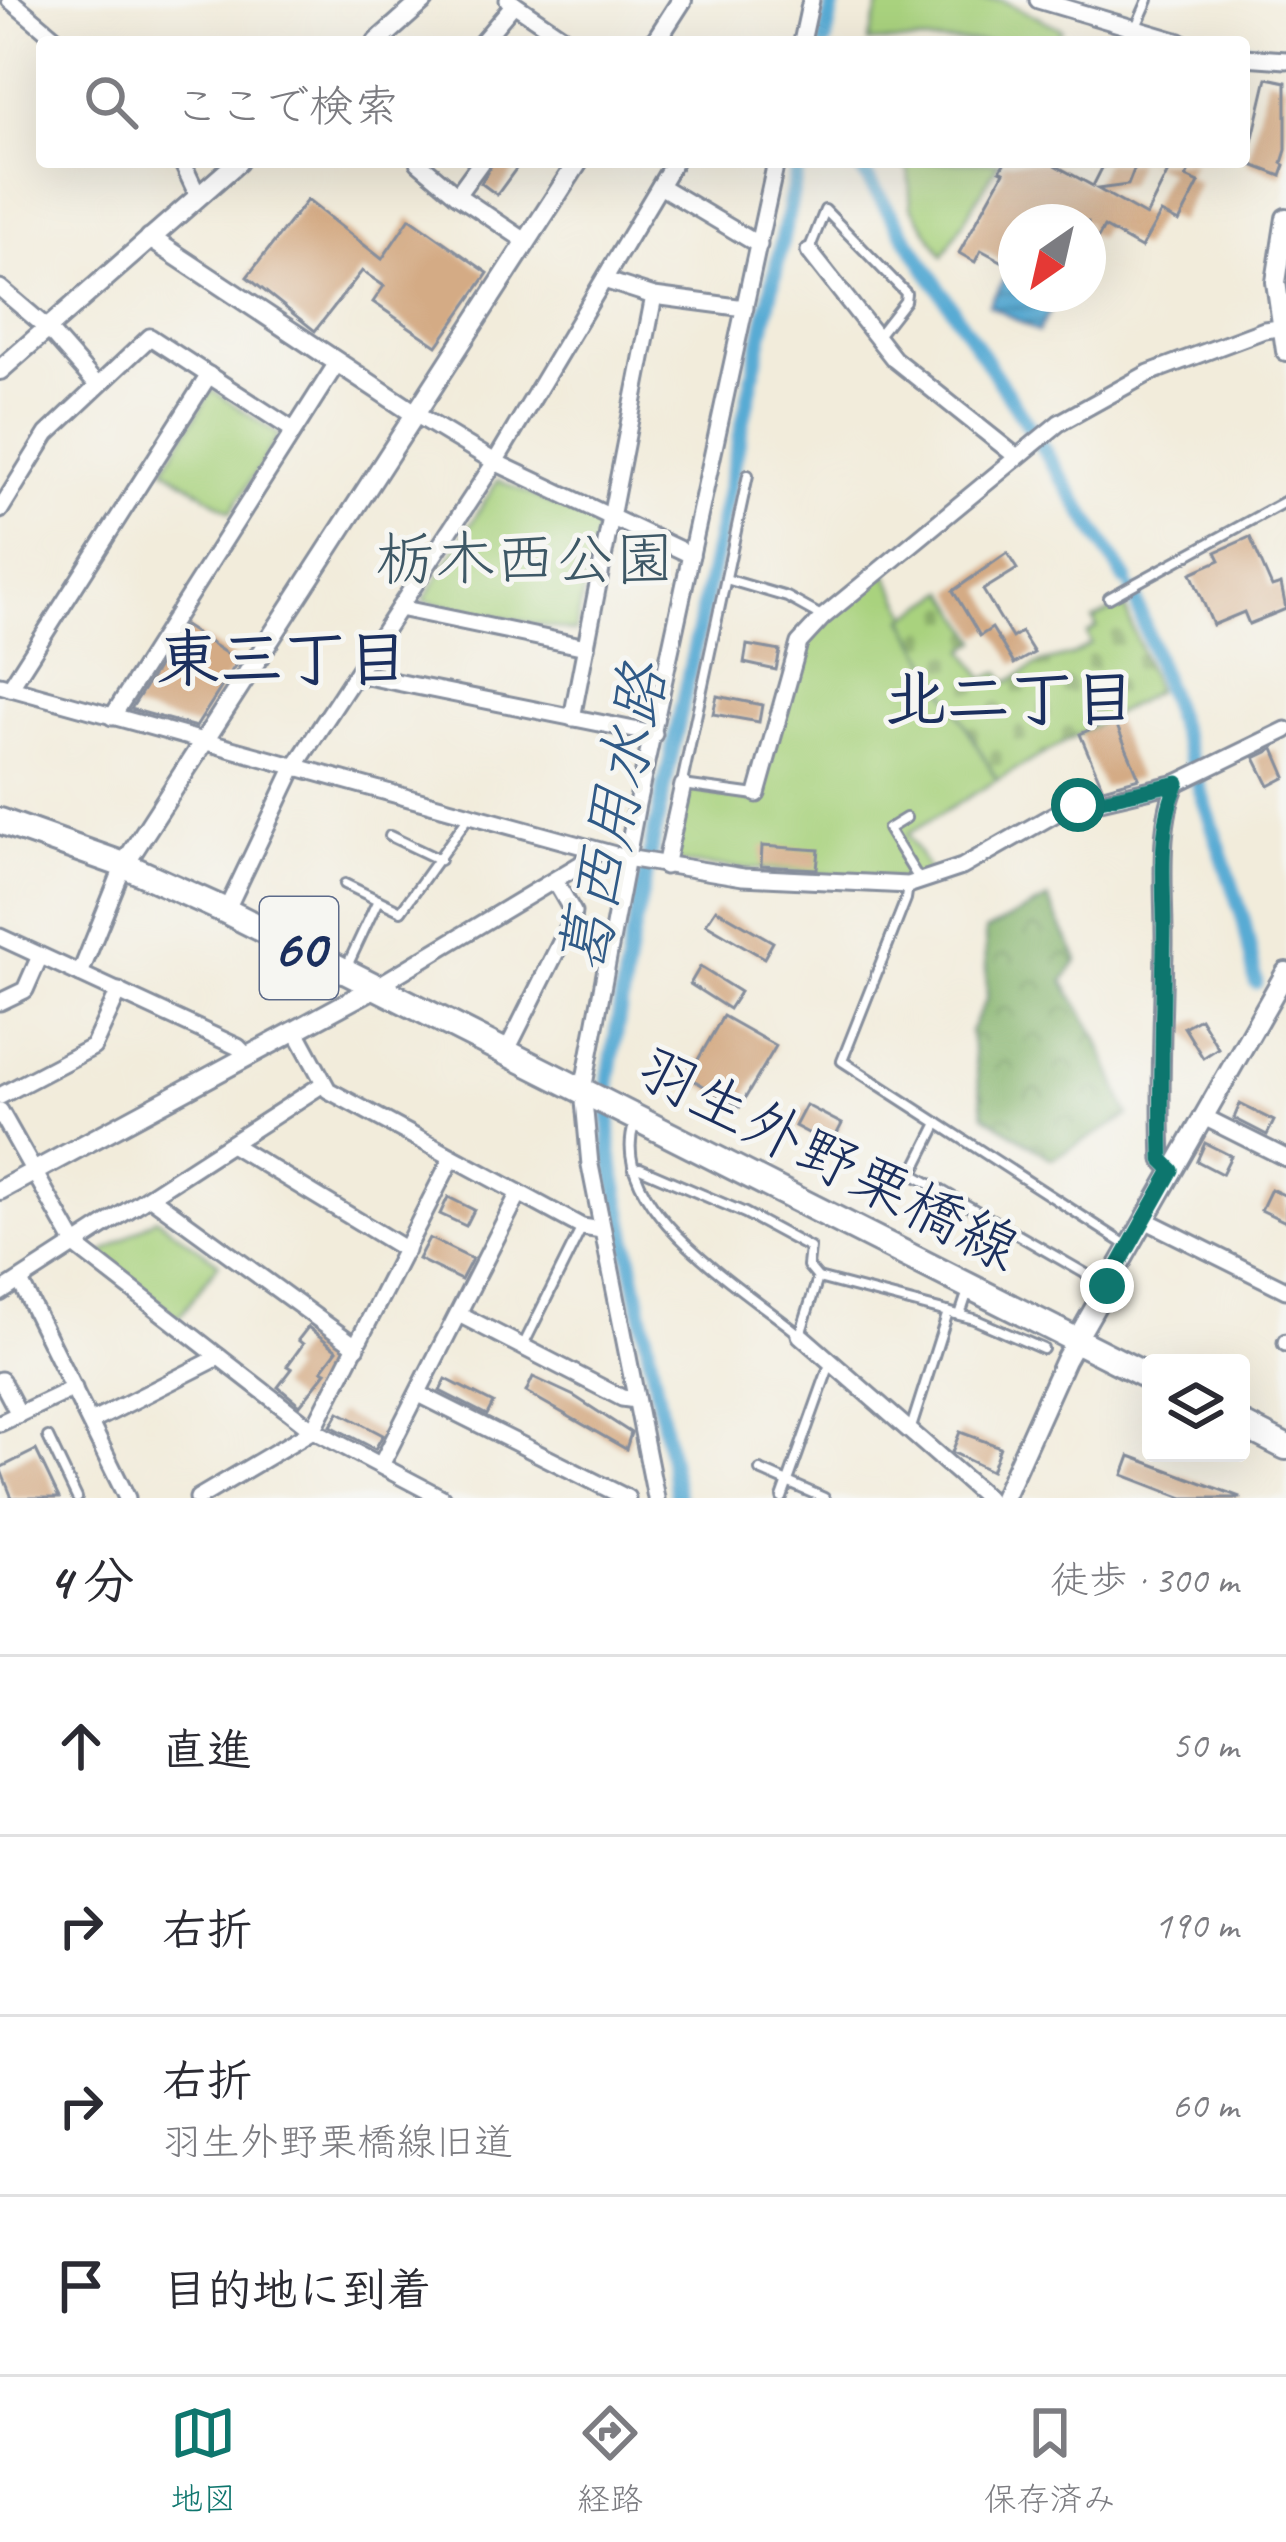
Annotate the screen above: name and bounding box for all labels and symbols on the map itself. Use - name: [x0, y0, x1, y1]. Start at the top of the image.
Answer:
- north arrow: [998, 204, 1106, 312]
- park label: 栃木西公園: [375, 521, 675, 597]
- district label: 東三丁目: [157, 620, 409, 699]
- water label: 葛西用水路: [542, 654, 685, 981]
- district label: 北二丁目: [884, 660, 1136, 739]
- route start: [1051, 778, 1105, 832]
- road number: 60: [260, 897, 338, 999]
- street label: 羽生外野栗橋線: [624, 1029, 1032, 1287]
- route end: [1080, 1259, 1134, 1313]

